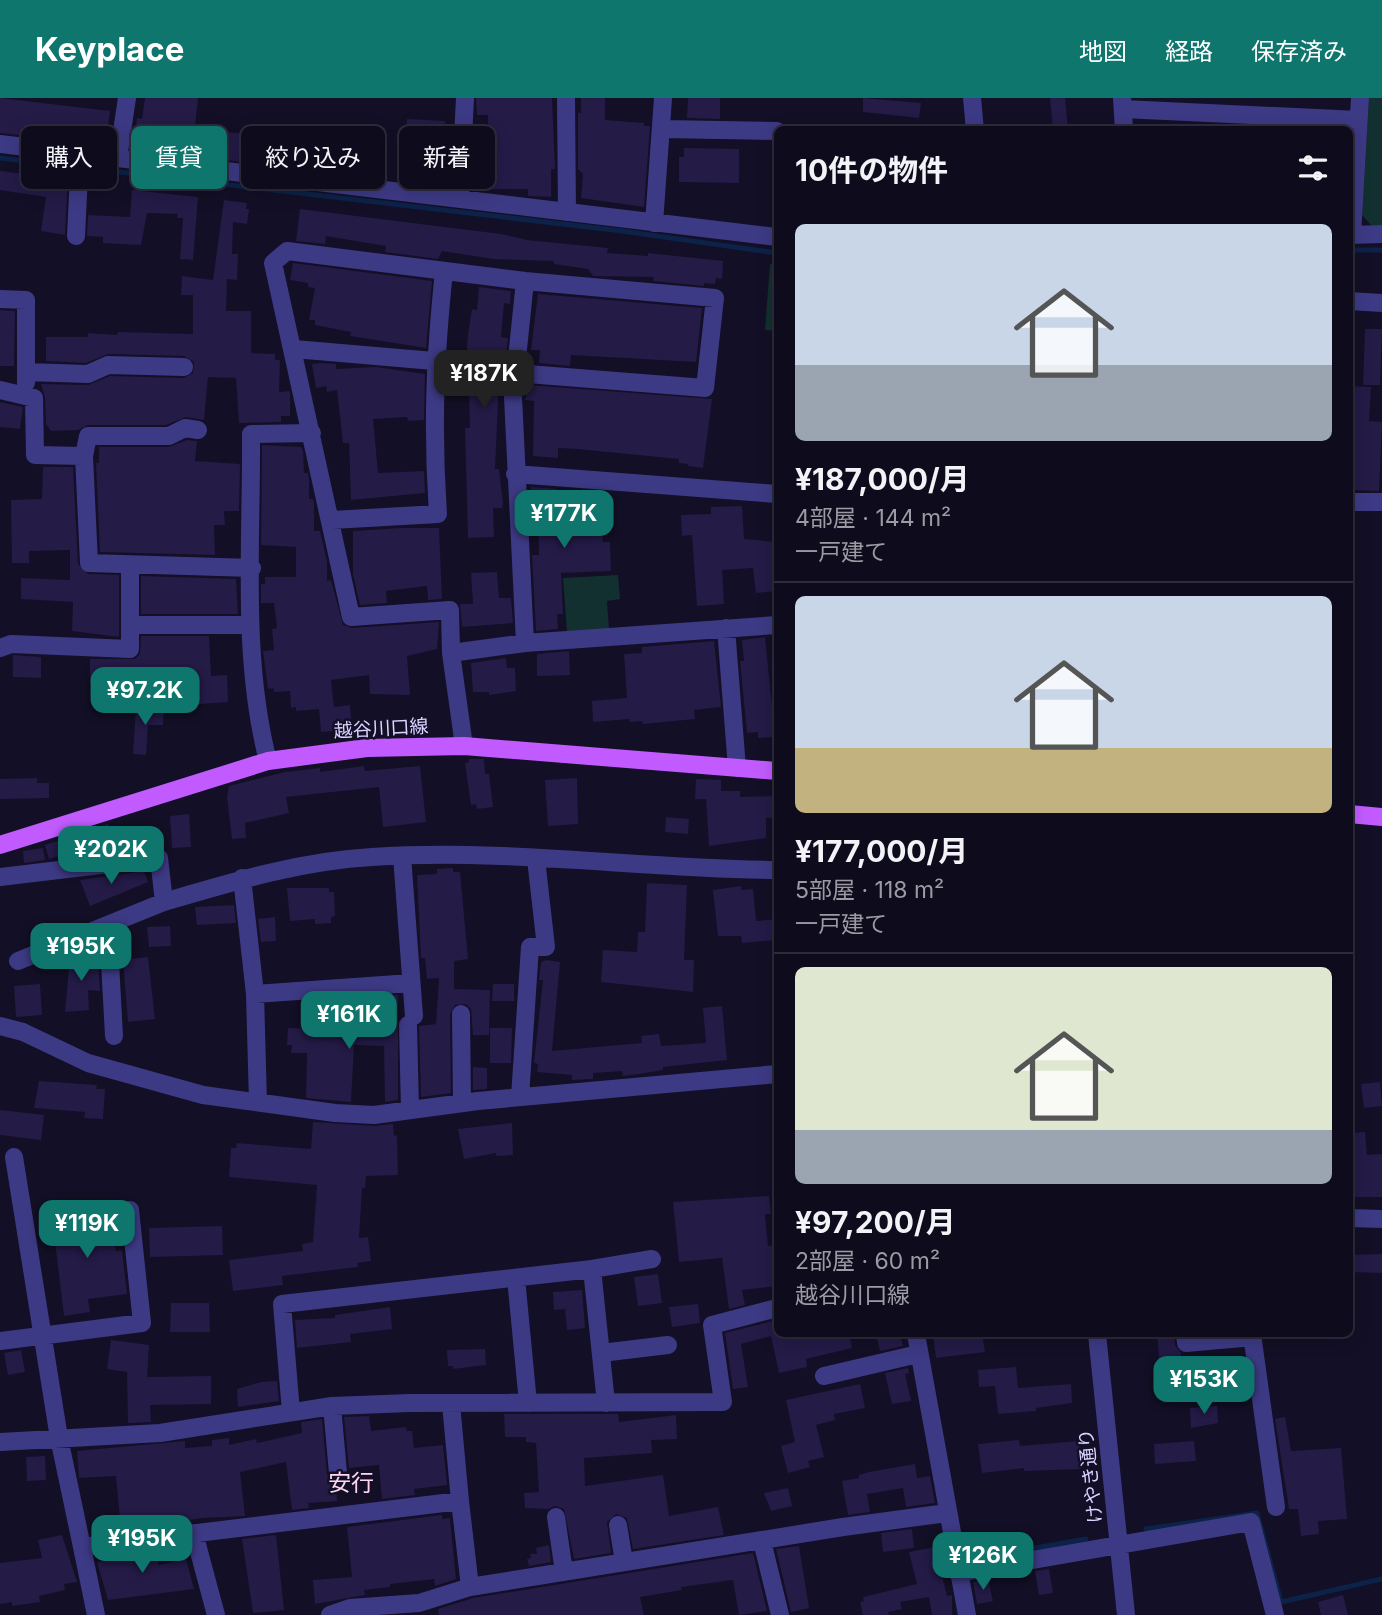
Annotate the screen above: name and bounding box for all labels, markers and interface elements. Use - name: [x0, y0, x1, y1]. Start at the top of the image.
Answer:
- text: Keyplace: [35, 29, 184, 69]
- text: 地図: [1079, 37, 1127, 66]
- text: 経路: [1165, 37, 1213, 66]
- text: 保存済み: [1251, 37, 1347, 66]
- chip: 購入: [21, 126, 117, 189]
- chip: 賃貸: [131, 126, 227, 189]
- chip: 絞り込み: [241, 126, 385, 189]
- chip: 新着: [399, 126, 495, 189]
- icon: filters: [1294, 149, 1332, 187]
- text: 10件の物件: [795, 152, 948, 188]
- icon: home: [1001, 270, 1127, 396]
- pin: ¥187K: [435, 350, 533, 410]
- text: ¥187K: [450, 359, 518, 387]
- text: ¥187,000/月: [795, 461, 970, 497]
- pin: ¥177K: [515, 490, 613, 550]
- text: ¥177K: [531, 499, 597, 527]
- text: 4部屋 · 144 m²: [795, 504, 951, 532]
- text: 一戸建て: [795, 538, 887, 566]
- icon: home: [1001, 642, 1127, 768]
- pin: ¥97.2K: [88, 668, 202, 727]
- text: ¥97.2K: [107, 676, 183, 704]
- street label: 越谷川口線: [333, 715, 429, 742]
- pin: ¥202K: [62, 826, 160, 886]
- text: ¥177,000/月: [795, 833, 968, 869]
- text: ¥202K: [74, 835, 148, 863]
- text: 5部屋 · 118 m²: [795, 876, 944, 904]
- text: 一戸建て: [795, 910, 887, 938]
- pin: ¥195K: [32, 924, 130, 983]
- text: ¥195K: [46, 932, 116, 960]
- pin: ¥161K: [300, 992, 398, 1051]
- text: ¥161K: [317, 1000, 381, 1028]
- icon: home: [1001, 1013, 1127, 1139]
- pin: ¥119K: [38, 1200, 136, 1260]
- text: ¥97,200/月: [795, 1204, 956, 1240]
- text: ¥119K: [55, 1209, 119, 1237]
- text: 2部屋 · 60 m²: [795, 1247, 940, 1275]
- text: 越谷川口線: [795, 1281, 910, 1309]
- pin: ¥153K: [1155, 1356, 1253, 1416]
- text: ¥153K: [1169, 1365, 1239, 1393]
- street label: けやき通り: [1074, 1427, 1107, 1524]
- district label: 安行: [328, 1469, 374, 1497]
- pin: ¥195K: [93, 1516, 191, 1575]
- text: ¥195K: [107, 1524, 177, 1552]
- pin: ¥126K: [934, 1532, 1032, 1592]
- text: ¥126K: [949, 1541, 1018, 1569]

